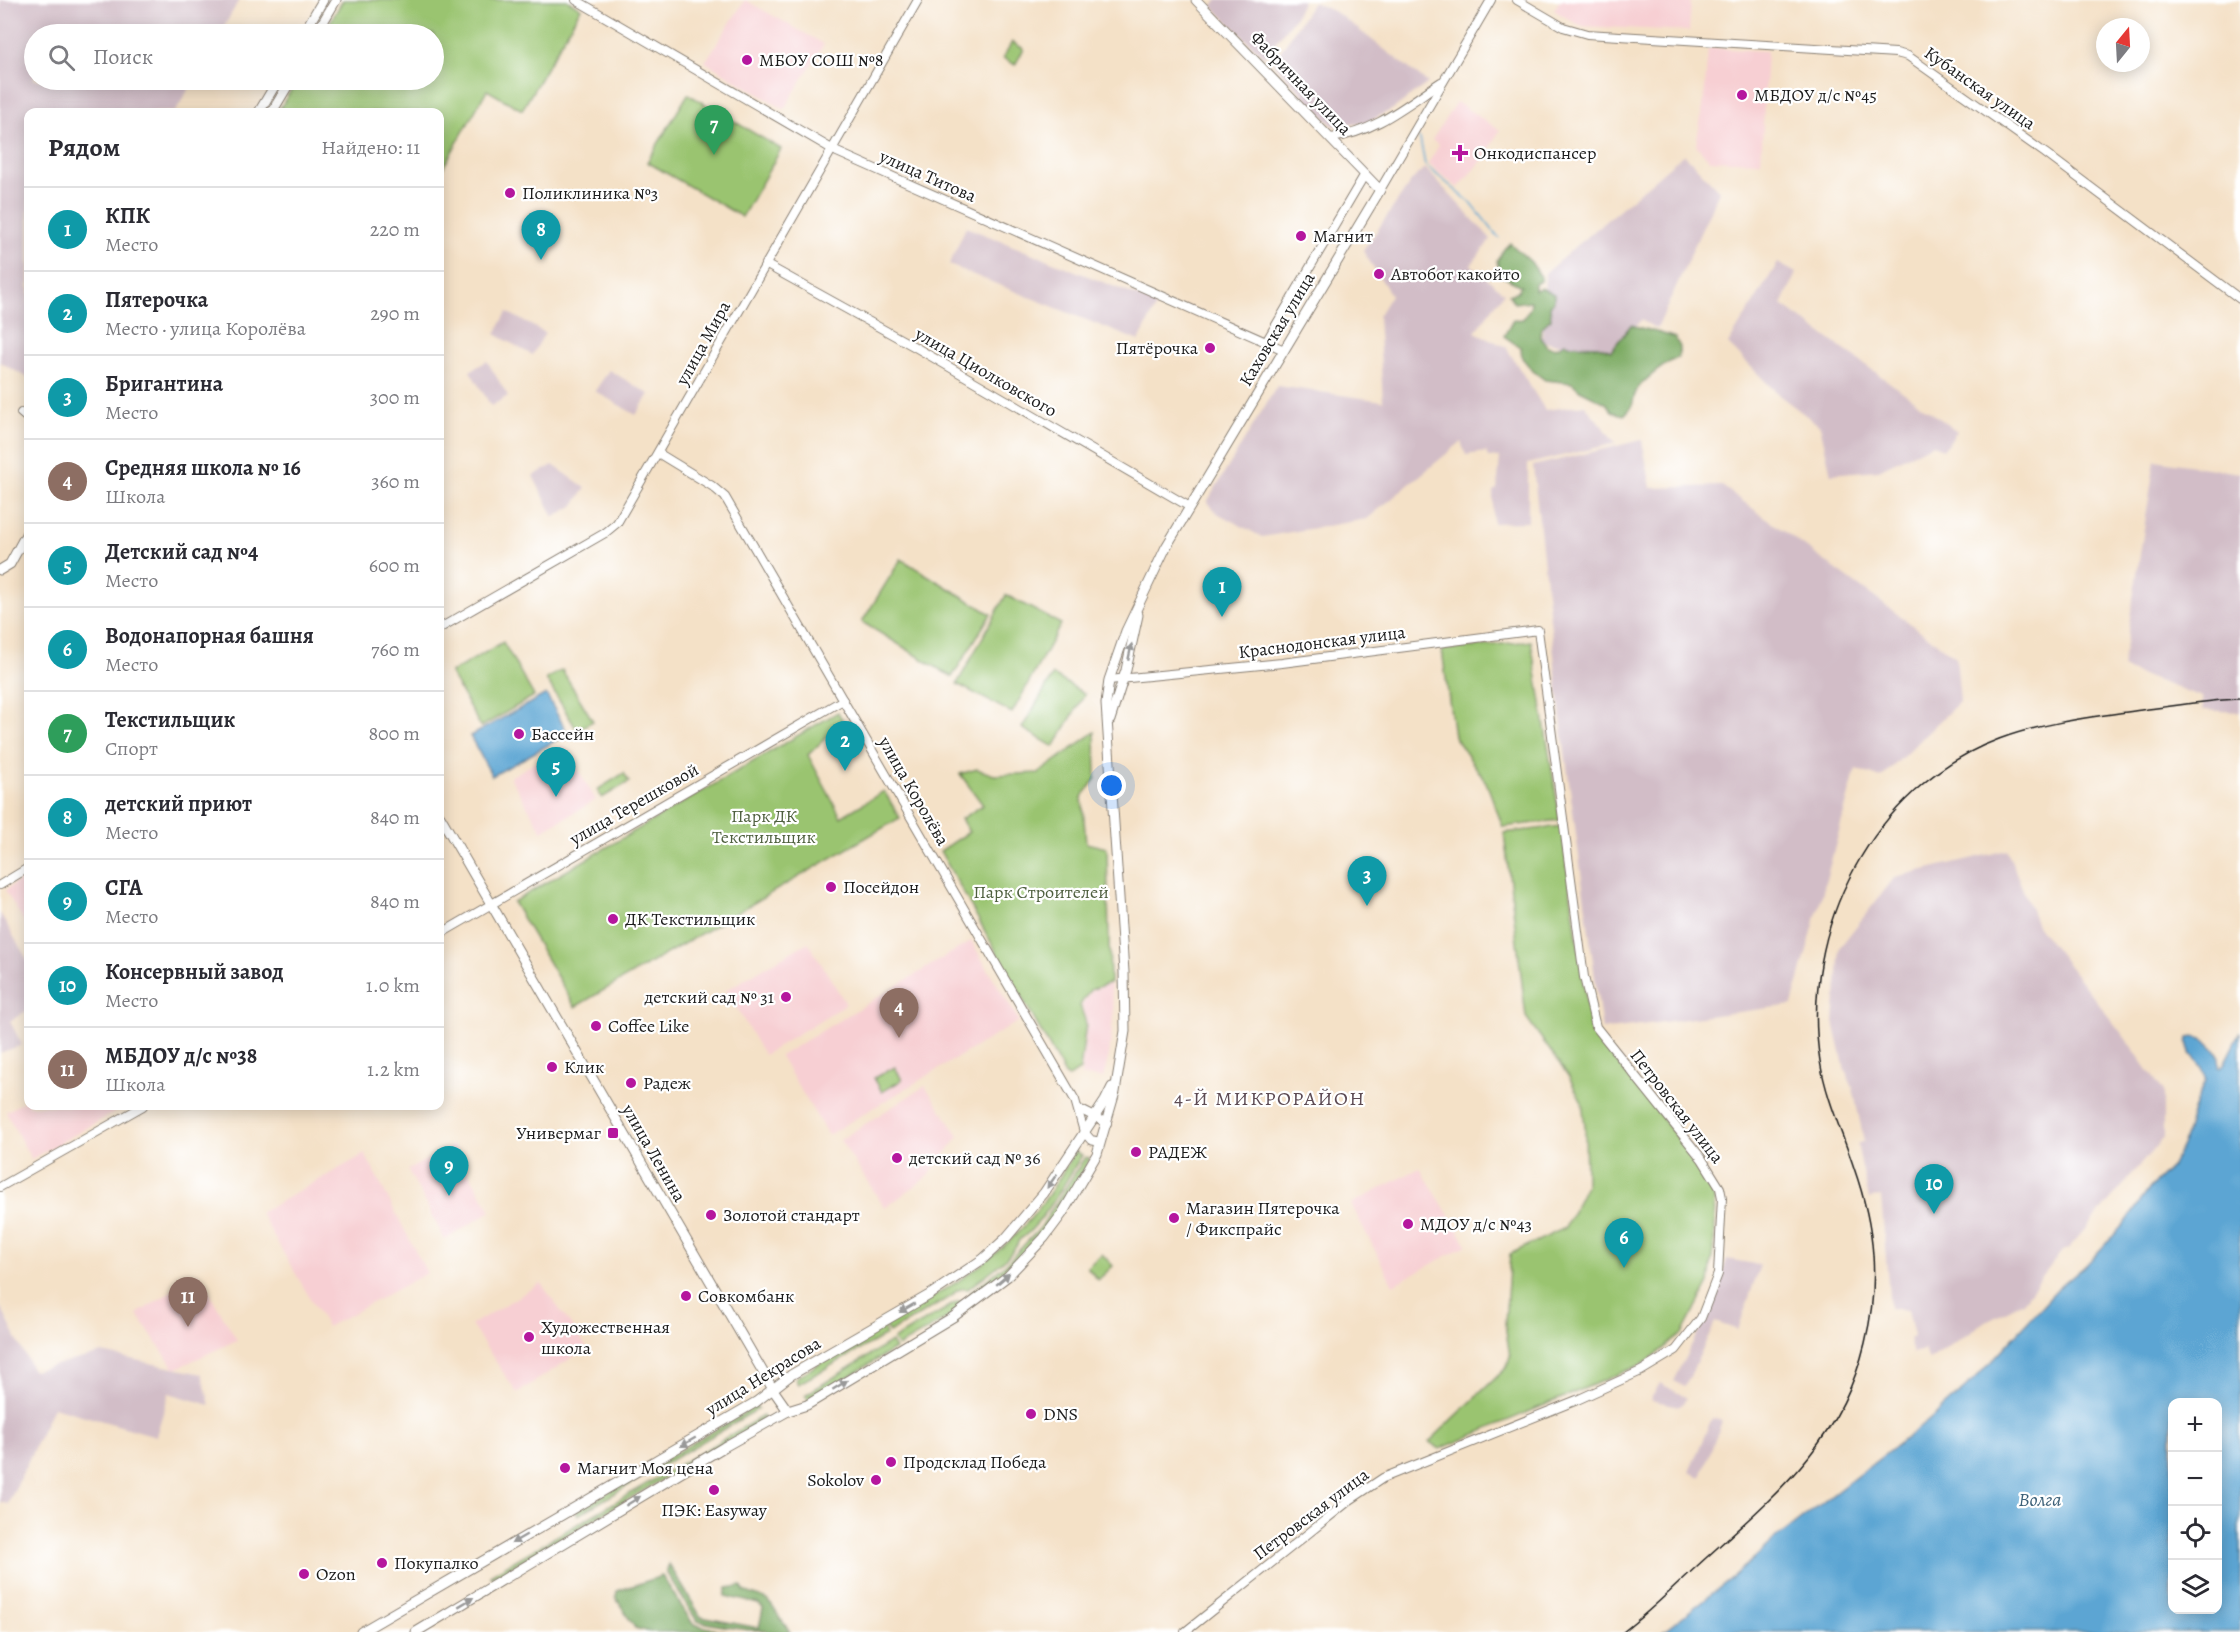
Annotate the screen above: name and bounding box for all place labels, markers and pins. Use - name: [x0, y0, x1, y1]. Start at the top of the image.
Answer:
- place label: МБОУ СОШ №8: [759, 48, 884, 72]
- marker: МБОУ СОШ №8: [740, 53, 754, 67]
- place label: МБДОУ д/с №45: [1754, 83, 1877, 107]
- marker: МБДОУ д/с №45: [1735, 88, 1749, 102]
- pin: 7: [694, 106, 734, 155]
- place label: Онкодиспансер: [1474, 141, 1596, 165]
- marker: Онкодиспансер: [1451, 144, 1469, 162]
- place label: Поликлиника №3: [522, 181, 658, 205]
- marker: Поликлиника №3: [503, 186, 517, 200]
- pin: 8: [522, 210, 560, 260]
- place label: Магнит: [1313, 224, 1373, 248]
- marker: Магнит: [1294, 229, 1308, 243]
- place label: Автобот какойто: [1390, 262, 1520, 286]
- marker: Автобот какойто: [1372, 267, 1386, 281]
- place label: Пятёрочка: [1116, 336, 1199, 360]
- marker: Пятёрочка: [1203, 341, 1217, 355]
- pin: 1: [1202, 568, 1242, 617]
- place label: Бассейн: [531, 722, 594, 746]
- pin: 2: [826, 722, 864, 771]
- marker: Бассейн: [512, 727, 526, 741]
- pin: 5: [536, 748, 576, 797]
- pin: 3: [1348, 856, 1386, 906]
- place label: Посейдон: [843, 875, 919, 899]
- marker: Посейдон: [824, 880, 838, 894]
- place label: ДК Текстильщик: [625, 907, 755, 931]
- marker: ДК Текстильщик: [606, 912, 620, 926]
- place label: детский сад № 31: [644, 985, 774, 1009]
- pin: 4: [880, 988, 918, 1038]
- marker: детский сад № 31: [779, 990, 793, 1004]
- place label: Coffee Like: [608, 1014, 689, 1038]
- marker: Coffee Like: [589, 1019, 603, 1033]
- place label: Клик: [564, 1055, 604, 1079]
- marker: Клик: [545, 1060, 559, 1074]
- place label: Радеж: [643, 1071, 692, 1095]
- marker: Радеж: [624, 1076, 638, 1090]
- place label: Универмаг: [516, 1121, 601, 1145]
- marker: Универмаг: [606, 1126, 620, 1140]
- place label: РАДЕЖ: [1148, 1140, 1207, 1164]
- marker: РАДЕЖ: [1129, 1145, 1143, 1159]
- pin: 9: [430, 1146, 468, 1196]
- place label: детский сад № 36: [908, 1146, 1041, 1170]
- marker: детский сад № 36: [890, 1151, 904, 1165]
- pin: 10: [1914, 1164, 1954, 1214]
- place label: Магазин Пятерочка / Фикспрайс: [1186, 1196, 1340, 1241]
- place label: Золотой стандарт: [723, 1203, 860, 1227]
- marker: Золотой стандарт: [704, 1208, 718, 1222]
- marker: Магазин Пятерочка / Фикспрайс: [1167, 1211, 1181, 1225]
- place label: МДОУ д/с №43: [1420, 1212, 1532, 1236]
- marker: МДОУ д/с №43: [1401, 1217, 1415, 1231]
- pin: 6: [1604, 1218, 1644, 1268]
- pin: 11: [168, 1278, 207, 1327]
- place label: Совкомбанк: [698, 1284, 794, 1308]
- marker: Совкомбанк: [679, 1289, 693, 1303]
- place label: Художественная школа: [541, 1315, 670, 1360]
- marker: Художественная школа: [522, 1330, 536, 1344]
- place label: DNS: [1043, 1402, 1078, 1426]
- marker: DNS: [1024, 1407, 1038, 1421]
- place label: Продсклад Победа: [903, 1450, 1047, 1474]
- marker: Продсклад Победа: [884, 1455, 898, 1469]
- place label: Магнит Моя цена: [577, 1456, 714, 1480]
- marker: Магнит Моя цена: [558, 1461, 572, 1475]
- place label: Sokolov: [807, 1468, 865, 1492]
- marker: Sokolov: [869, 1473, 883, 1487]
- marker: ПЭК: Easyway: [707, 1483, 721, 1497]
- place label: ПЭК: Easyway: [661, 1498, 768, 1522]
- place label: Покупалко: [394, 1551, 479, 1575]
- marker: Покупалко: [375, 1556, 389, 1570]
- place label: Ozon: [316, 1562, 356, 1586]
- marker: Ozon: [297, 1567, 311, 1581]

